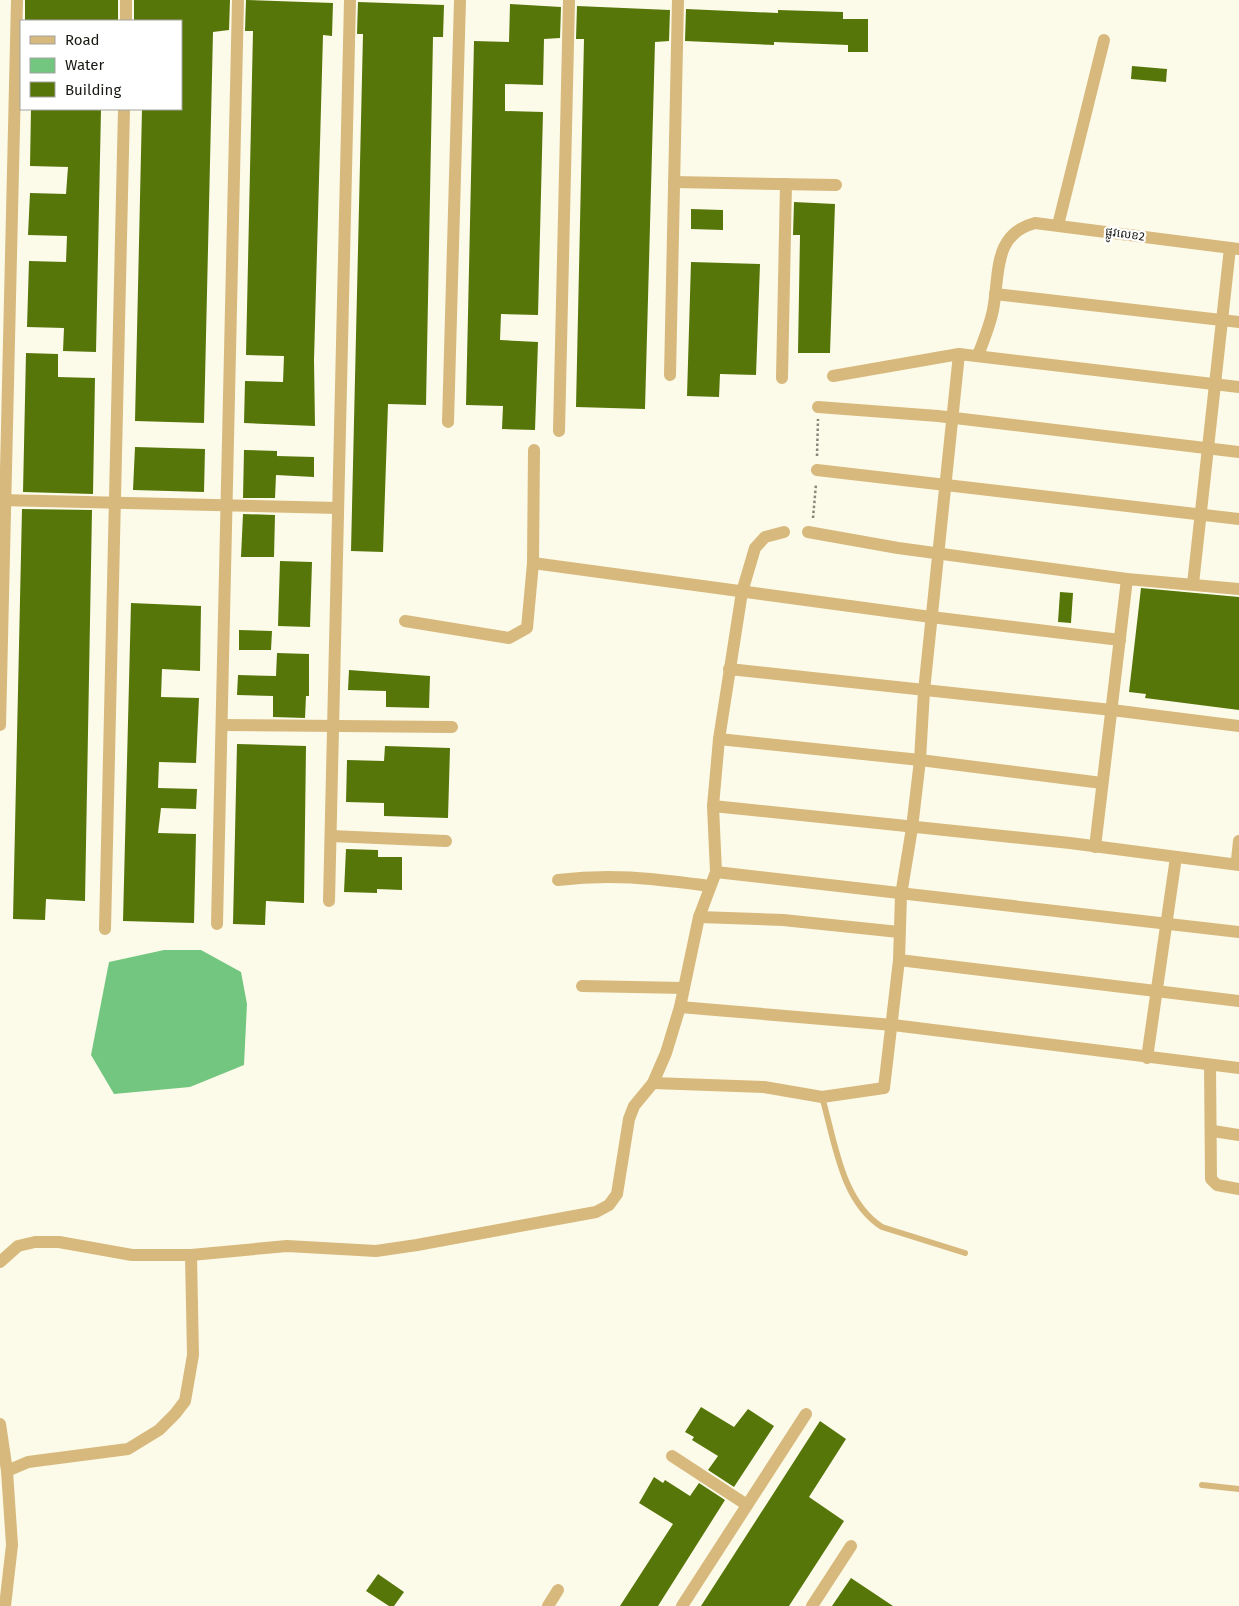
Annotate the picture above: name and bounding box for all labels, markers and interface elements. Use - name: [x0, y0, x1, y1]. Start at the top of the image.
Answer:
- legend: [20, 20, 182, 110]
- text: Road: [65, 31, 100, 49]
- text: Water: [65, 56, 104, 74]
- text: Building: [65, 81, 121, 99]
- street label: ផ្លូវលេខ2: [1104, 224, 1146, 247]

